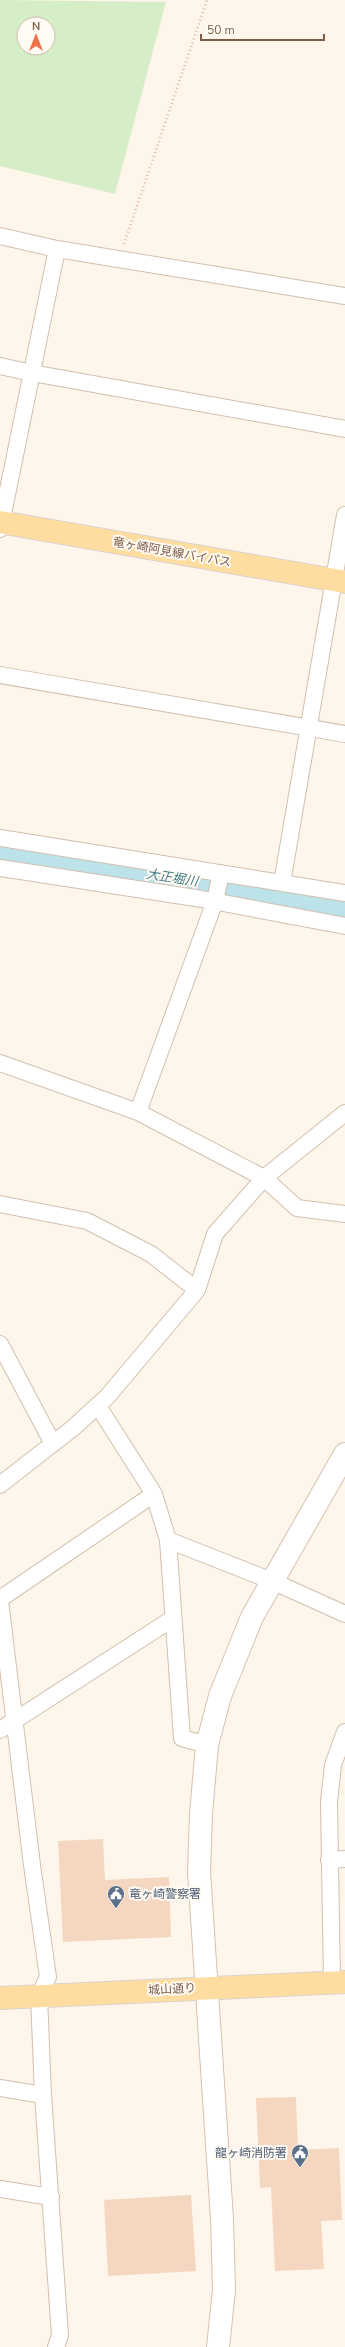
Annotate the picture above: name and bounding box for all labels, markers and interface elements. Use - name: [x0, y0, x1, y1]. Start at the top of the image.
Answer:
- north arrow: [16, 16, 56, 56]
- scale bar: [201, 16, 324, 42]
- text: N: [32, 19, 40, 34]
- text: 50 m: [207, 22, 235, 38]
- street label: 竜ヶ崎阿見線バイパス: [112, 534, 232, 570]
- water label: 大正堀川: [145, 865, 201, 891]
- public building icon: 竜ヶ崎警察署: [106, 1884, 126, 1909]
- place label: 竜ヶ崎警察署: [129, 1886, 201, 1902]
- street label: 城山通り: [148, 1980, 196, 1998]
- public building icon: 龍ヶ崎消防署: [290, 2143, 310, 2168]
- place label: 龍ヶ崎消防署: [215, 2145, 287, 2161]

